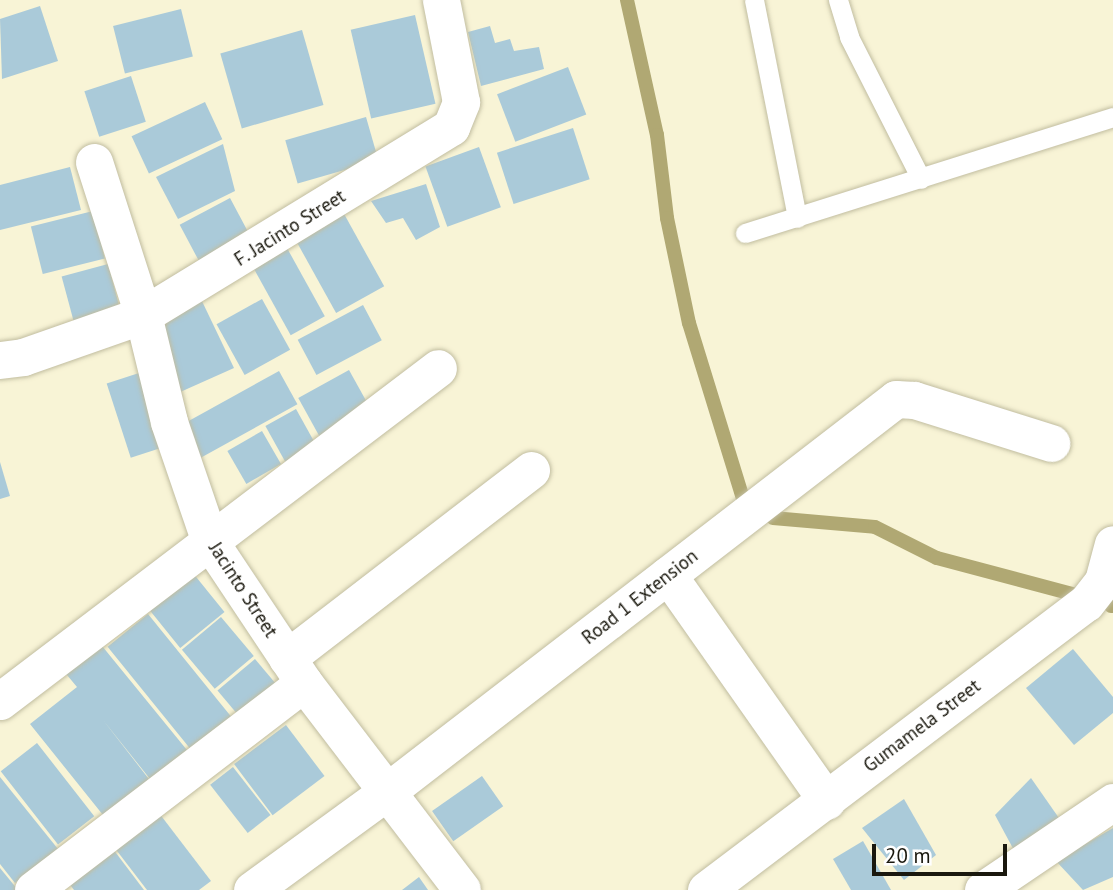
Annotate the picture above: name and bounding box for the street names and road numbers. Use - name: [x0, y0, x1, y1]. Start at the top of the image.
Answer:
- street label: F. Jacinto Street: [230, 184, 350, 272]
- street label: Jacinto Street: [204, 538, 282, 642]
- street label: Road 1 Extension: [578, 545, 702, 649]
- street label: Gumamela Street: [859, 675, 985, 777]

